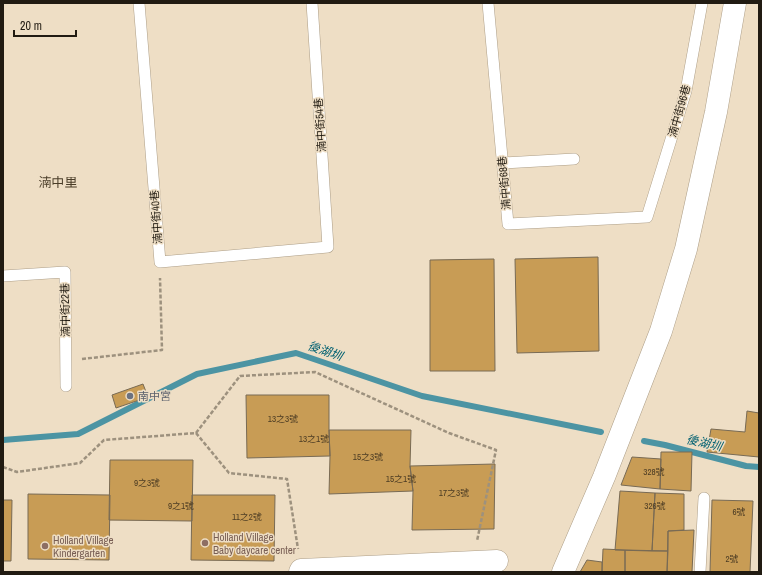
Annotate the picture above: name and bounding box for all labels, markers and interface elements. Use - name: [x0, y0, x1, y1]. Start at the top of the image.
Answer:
- scale bar: [14, 12, 76, 38]
- text: 20 m: [20, 18, 42, 34]
- street label: 湳中街96巷: [665, 83, 693, 139]
- street label: 湳中街54巷: [311, 98, 329, 152]
- street label: 湳中街68巷: [495, 155, 513, 211]
- district label: 湳中里: [38, 174, 78, 191]
- street label: 湳中街40巷: [147, 190, 165, 244]
- street label: 湳中街22巷: [58, 283, 72, 337]
- water label: 後湖圳: [305, 338, 347, 365]
- place label: 南中宮: [138, 389, 171, 403]
- marker: 南中宮: [125, 391, 135, 401]
- house number: 13之3號: [268, 413, 298, 425]
- water label: 後湖圳: [685, 431, 725, 455]
- house number: 13之1號: [299, 433, 329, 445]
- house number: 15之3號: [353, 451, 383, 463]
- house number: 328號: [643, 466, 665, 478]
- house number: 15之1號: [386, 473, 416, 485]
- house number: 9之3號: [134, 477, 160, 489]
- house number: 17之3號: [439, 487, 469, 499]
- house number: 9之1號: [168, 500, 194, 512]
- house number: 326號: [644, 500, 666, 512]
- house number: 6號: [732, 506, 746, 518]
- house number: 11之2號: [232, 511, 262, 523]
- place label: Holland Village Baby daycare center: [213, 530, 296, 557]
- place label: Holland Village Kindergarten: [53, 533, 114, 560]
- marker: Holland Village Baby daycare center: [200, 538, 210, 548]
- marker: Holland Village Kindergarten: [40, 541, 50, 551]
- house number: 2號: [725, 553, 739, 565]

